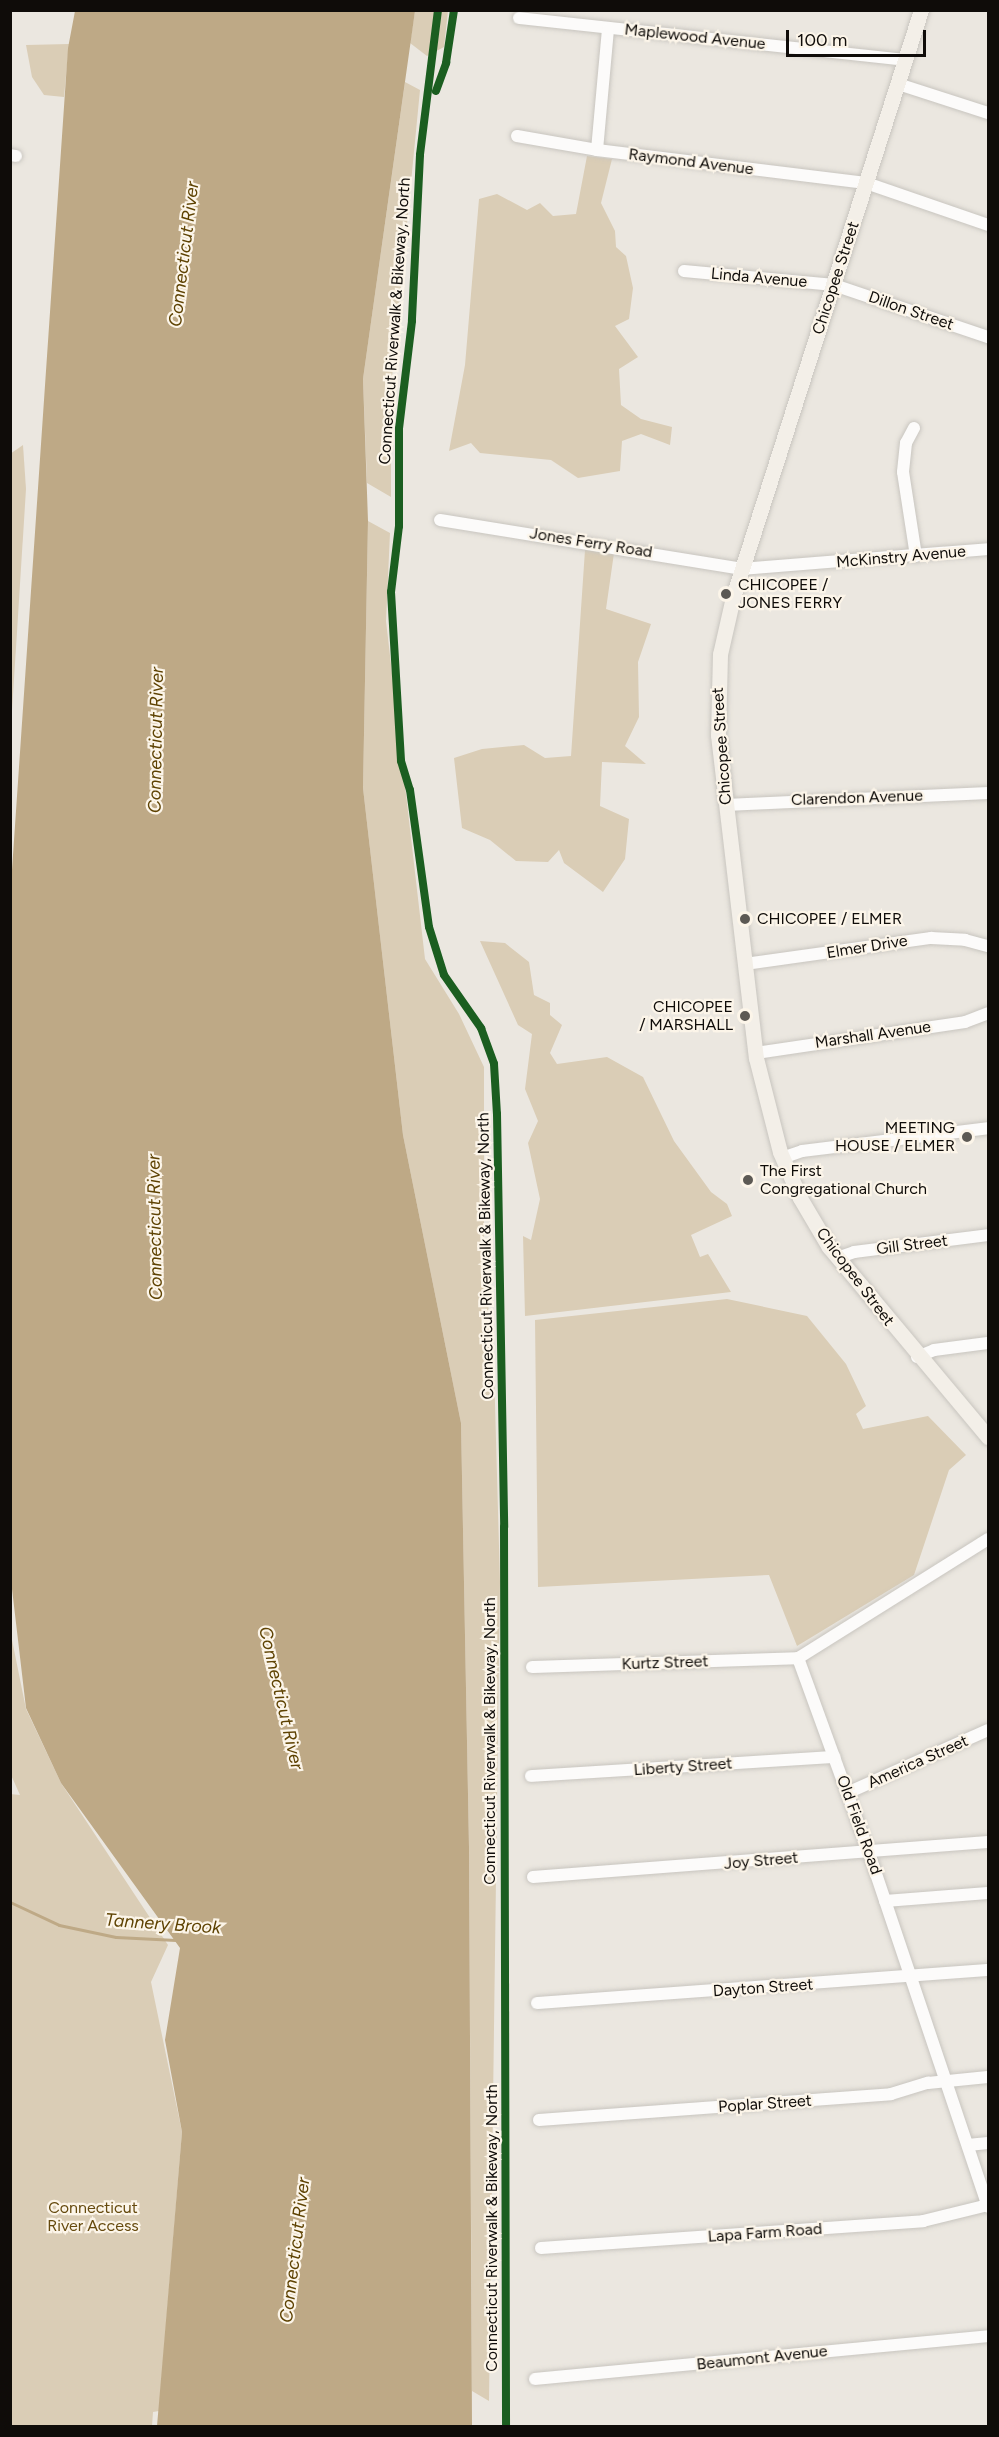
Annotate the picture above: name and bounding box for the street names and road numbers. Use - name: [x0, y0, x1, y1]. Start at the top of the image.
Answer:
- street label: Maplewood Avenue: [624, 20, 766, 54]
- street label: Raymond Avenue: [627, 145, 755, 179]
- street label: Connecticut Riverwalk & Bikeway, North: [375, 177, 415, 465]
- street label: Chicopee Street: [809, 219, 863, 337]
- street label: Linda Avenue: [710, 264, 808, 292]
- street label: Dillon Street: [866, 287, 956, 335]
- street label: Jones Ferry Road: [528, 524, 654, 562]
- street label: McKinstry Avenue: [835, 542, 967, 572]
- street label: Chicopee Street: [708, 687, 736, 805]
- street label: Clarendon Avenue: [791, 786, 923, 810]
- street label: Elmer Drive: [825, 931, 909, 963]
- street label: Marshall Avenue: [814, 1017, 932, 1053]
- street label: Connecticut Riverwalk & Bikeway, North: [474, 1112, 498, 1400]
- street label: Chicopee Street: [812, 1224, 898, 1330]
- street label: Gill Street: [875, 1231, 949, 1259]
- street label: Connecticut Riverwalk & Bikeway, North: [480, 1597, 500, 1885]
- street label: Kurtz Street: [621, 1652, 709, 1674]
- street label: America Street: [865, 1731, 971, 1793]
- street label: Liberty Street: [633, 1754, 733, 1780]
- street label: Old Field Road: [832, 1773, 886, 1877]
- street label: Joy Street: [723, 1848, 799, 1874]
- street label: Dayton Street: [712, 1975, 814, 2001]
- street label: Connecticut Riverwalk & Bikeway, North: [482, 2084, 502, 2372]
- street label: Poplar Street: [718, 2091, 812, 2117]
- street label: Lapa Farm Road: [707, 2219, 823, 2247]
- street label: Beaumont Avenue: [696, 2342, 828, 2374]

